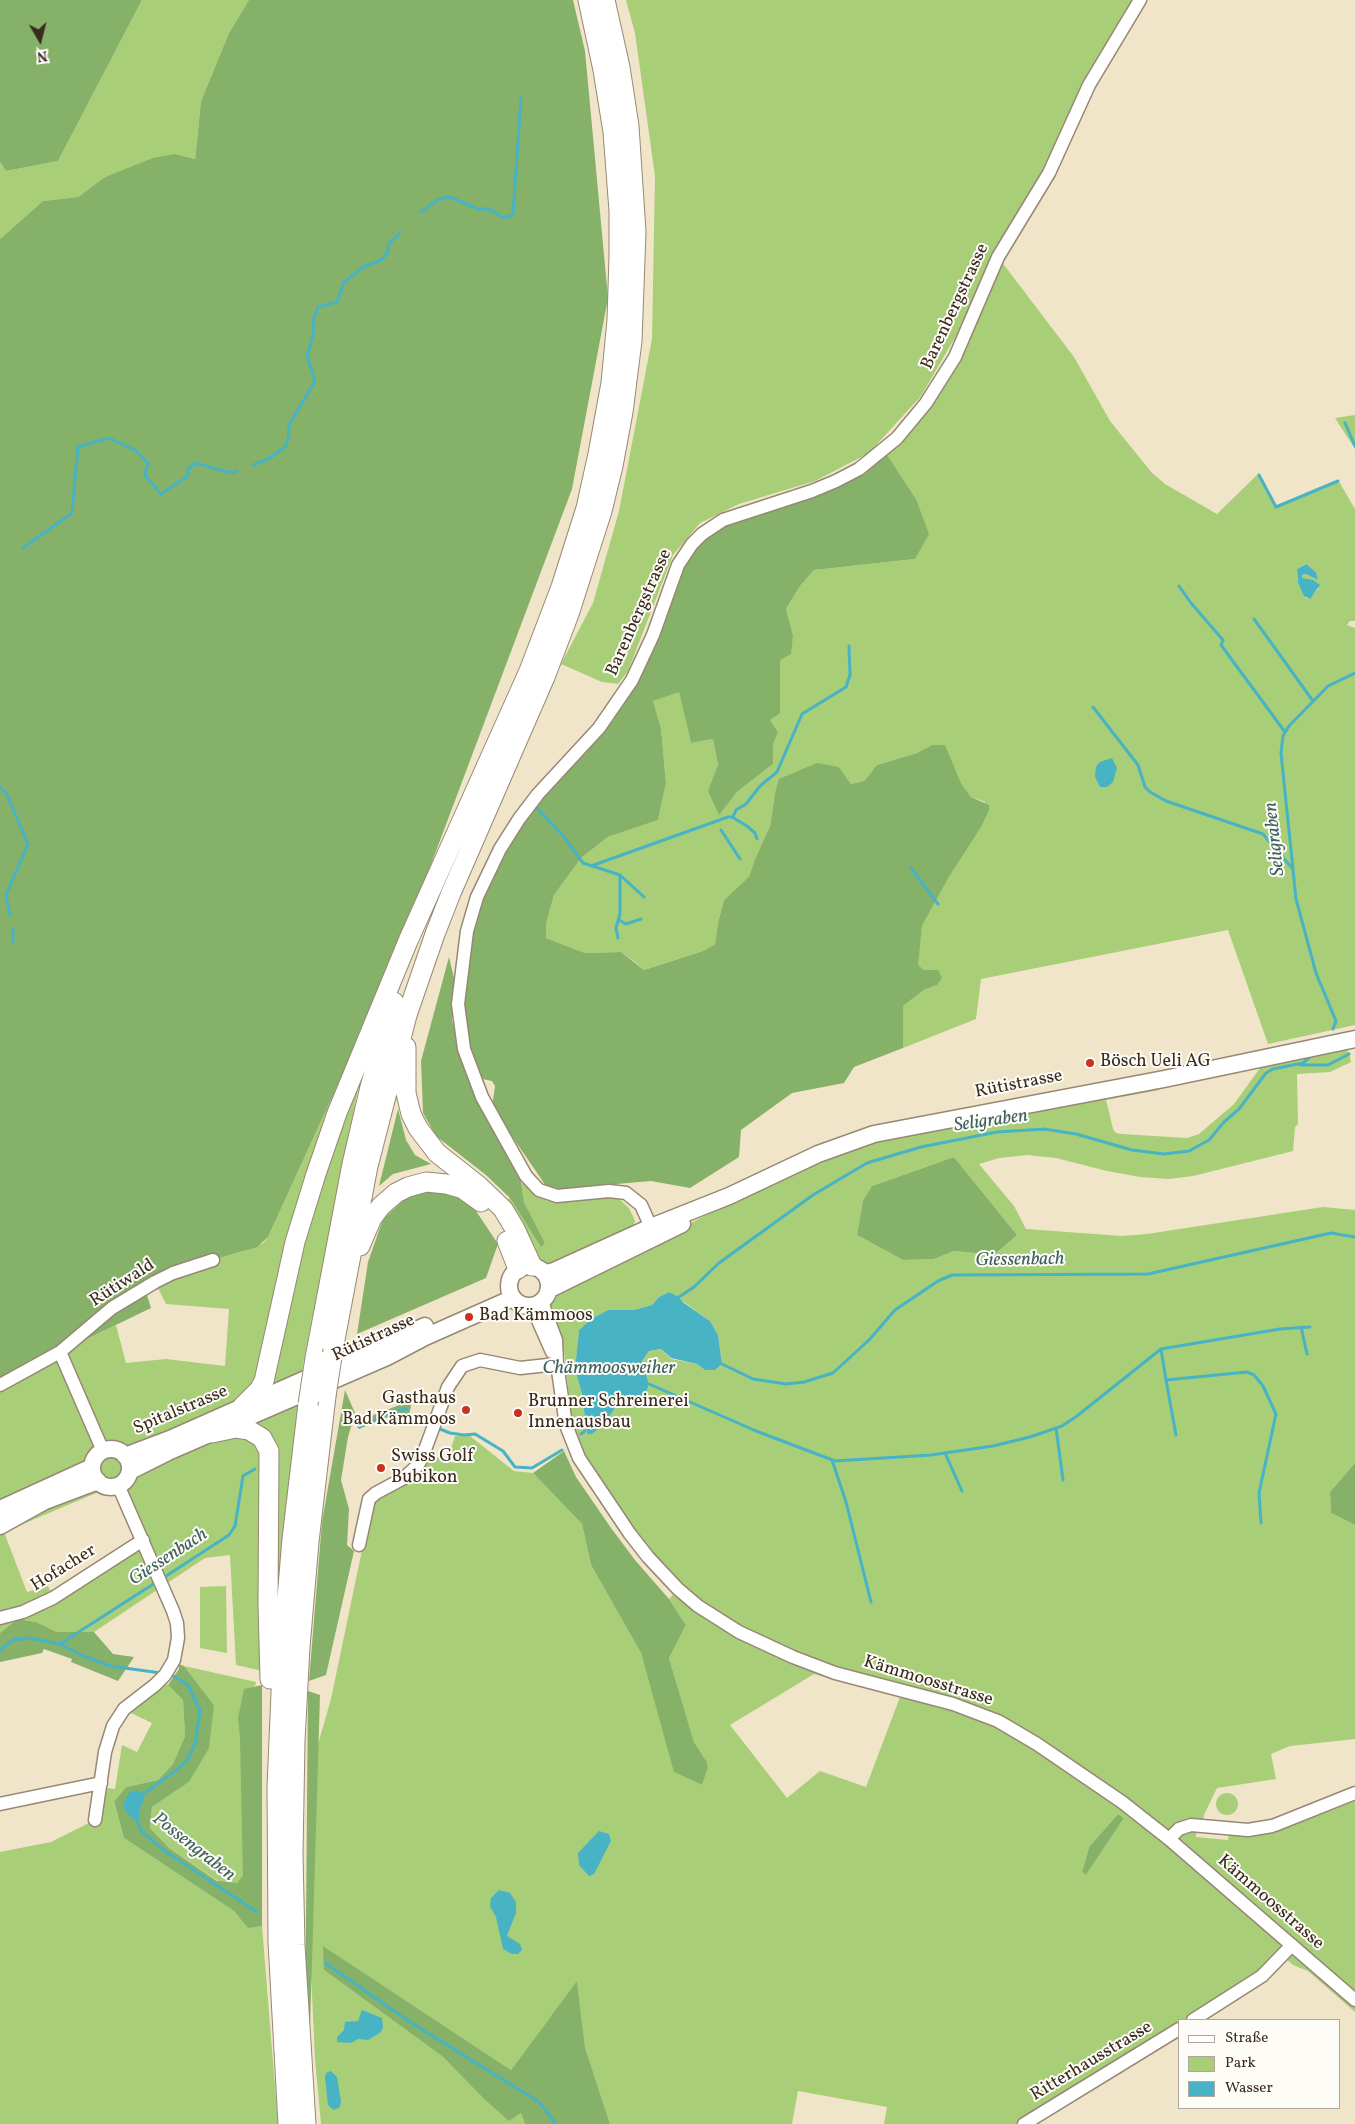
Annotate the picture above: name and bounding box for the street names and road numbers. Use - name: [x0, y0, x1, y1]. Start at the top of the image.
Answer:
- street label: Barenbergstrasse: [917, 241, 995, 373]
- street label: Barenbergstrasse: [602, 546, 678, 680]
- street label: Rütistrasse: [973, 1066, 1065, 1104]
- street label: Rütiwald: [87, 1255, 159, 1313]
- street label: Rütistrasse: [329, 1310, 419, 1368]
- street label: Spitalstrasse: [130, 1381, 232, 1441]
- street label: Hofacher: [27, 1541, 101, 1597]
- street label: Kämmoosstrasse: [861, 1652, 995, 1712]
- street label: Kämmoosstrasse: [1212, 1851, 1328, 1955]
- street label: Ritterhausstrasse: [1027, 2017, 1157, 2107]

